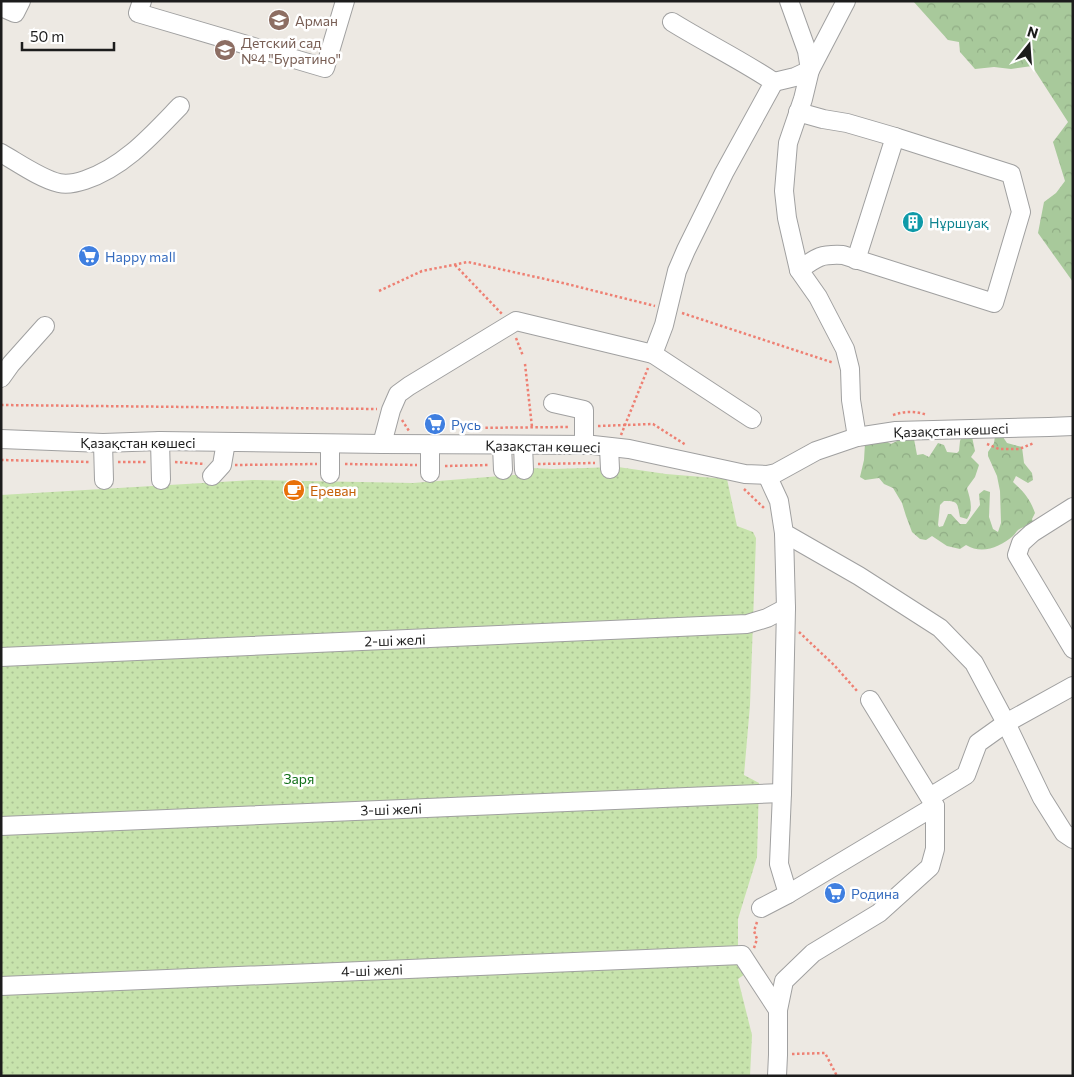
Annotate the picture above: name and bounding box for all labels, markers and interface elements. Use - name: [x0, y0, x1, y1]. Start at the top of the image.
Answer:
- school or university icon: Арман: [267, 8, 291, 32]
- place label: Арман: [295, 12, 338, 29]
- scale bar: [22, 20, 115, 52]
- north arrow: [1004, 20, 1054, 70]
- text: N: [1025, 22, 1040, 42]
- text: 50 m: [30, 27, 64, 45]
- place label: Детский сад №4 "Буратино": [241, 34, 341, 67]
- school or university icon: Детский сад №4 "Буратино": [213, 38, 237, 62]
- building icon: Нұршуақ: [901, 210, 925, 234]
- place label: Нұршуақ: [929, 214, 989, 231]
- supermarket icon: Happy mall: [77, 244, 101, 268]
- place label: Happy mall: [105, 248, 176, 265]
- supermarket icon: Русь: [423, 412, 447, 436]
- place label: Русь: [451, 416, 481, 433]
- street label: Қазақстан көшесі: [893, 419, 1009, 441]
- street label: Қазақстан көшесі: [80, 434, 196, 451]
- street label: Қазақстан көшесі: [485, 436, 601, 456]
- cafe icon: Ереван: [282, 478, 306, 502]
- place label: Ереван: [310, 482, 357, 499]
- street label: 2-ші желі: [364, 630, 426, 650]
- park label: Заря: [284, 770, 314, 787]
- street label: 3-ші желі: [360, 799, 422, 819]
- supermarket icon: Родина: [823, 881, 847, 905]
- place label: Родина: [851, 885, 899, 902]
- street label: 4-ші желі: [341, 960, 403, 980]

